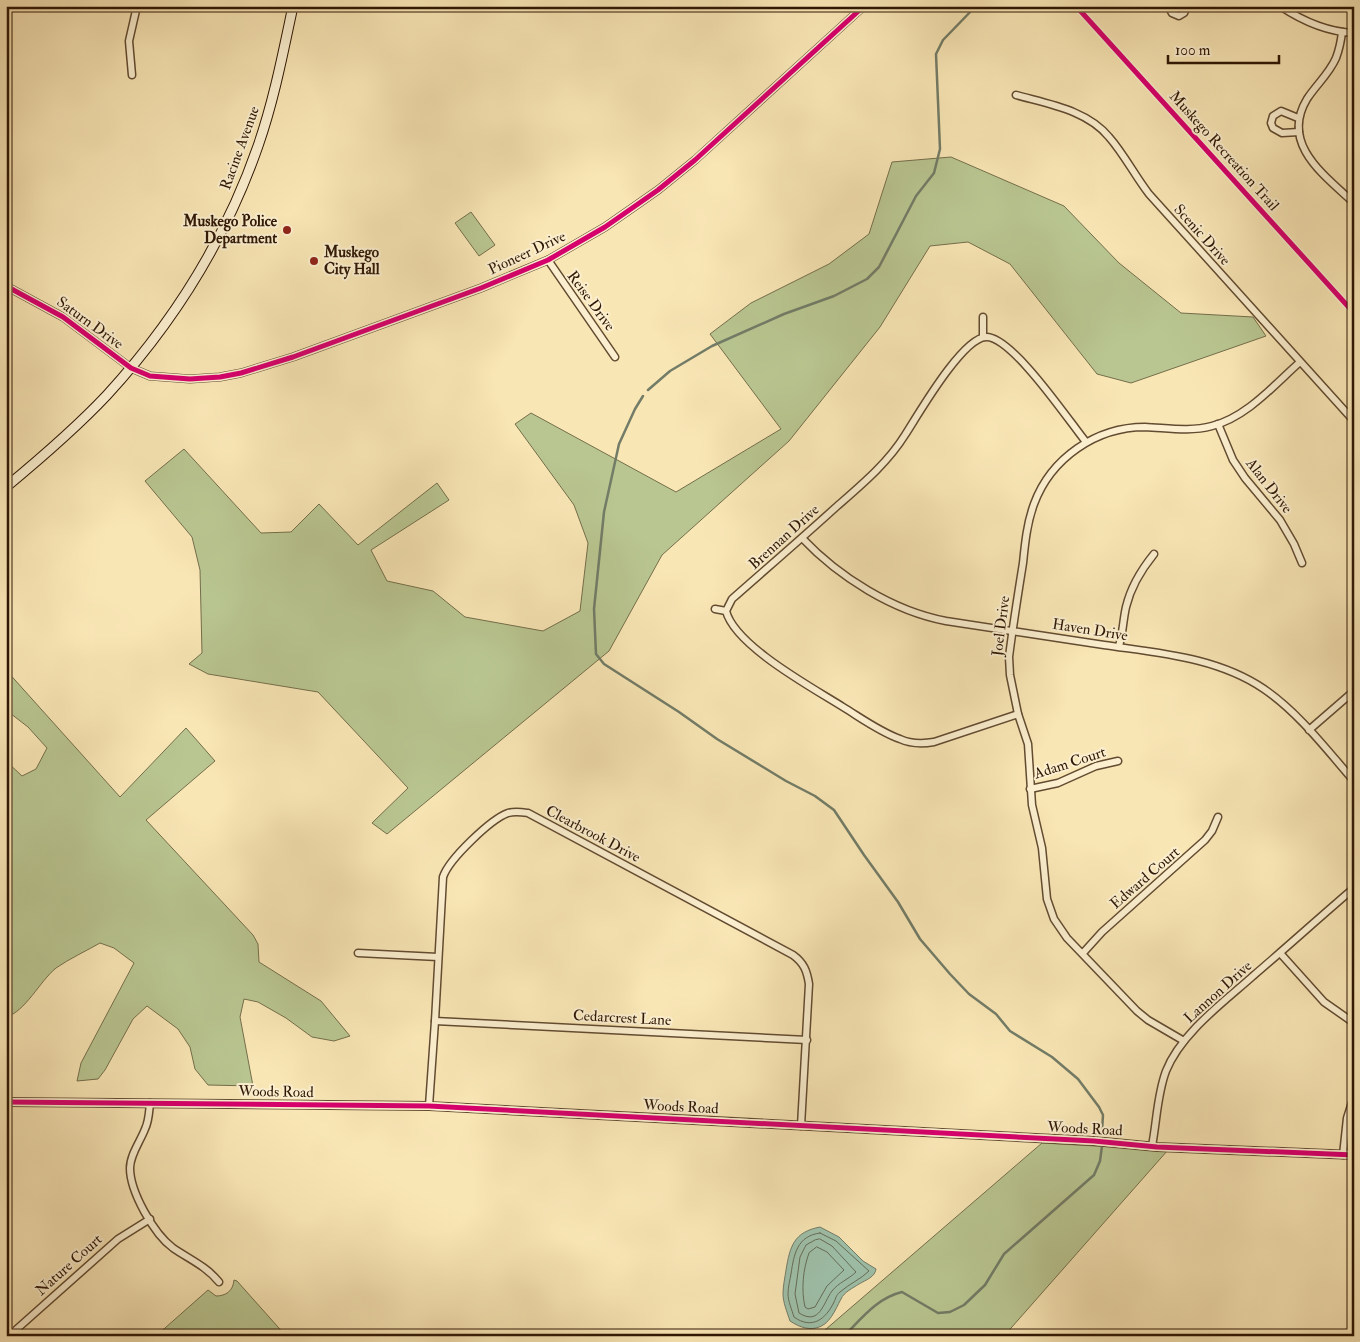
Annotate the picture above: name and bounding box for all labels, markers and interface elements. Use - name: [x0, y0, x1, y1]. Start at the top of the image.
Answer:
- scale bar: [1168, 32, 1279, 64]
- text: 100 m: [1175, 41, 1211, 60]
- street label: Muskego Recreation Trail: [1165, 87, 1283, 215]
- street label: Racine Avenue: [216, 104, 264, 192]
- street label: Scenic Drive: [1170, 200, 1234, 270]
- place label: Muskego Police Department: [182, 212, 278, 249]
- marker: Muskego Police Department: [281, 224, 293, 236]
- street label: Pioneer Drive: [485, 227, 569, 279]
- place label: Muskego City Hall: [323, 243, 380, 280]
- marker: Muskego City Hall: [308, 255, 320, 267]
- street label: Reise Drive: [563, 267, 619, 335]
- street label: Saturn Drive: [53, 292, 127, 354]
- street label: Alan Drive: [1241, 454, 1296, 517]
- street label: Brennan Drive: [745, 500, 823, 574]
- street label: Joel Drive: [988, 595, 1015, 658]
- street label: Haven Drive: [1051, 615, 1129, 645]
- street label: Adam Court: [1031, 742, 1108, 784]
- street label: Clearbrook Drive: [542, 801, 644, 867]
- street label: Edward Court: [1106, 843, 1184, 913]
- street label: Lannon Drive: [1180, 957, 1256, 1027]
- street label: Cedarcrest Lane: [572, 1006, 672, 1030]
- street label: Woods Road: [237, 1082, 314, 1102]
- street label: Woods Road: [642, 1095, 720, 1118]
- street label: Woods Road: [1046, 1117, 1124, 1140]
- street label: Nature Court: [32, 1230, 106, 1300]

